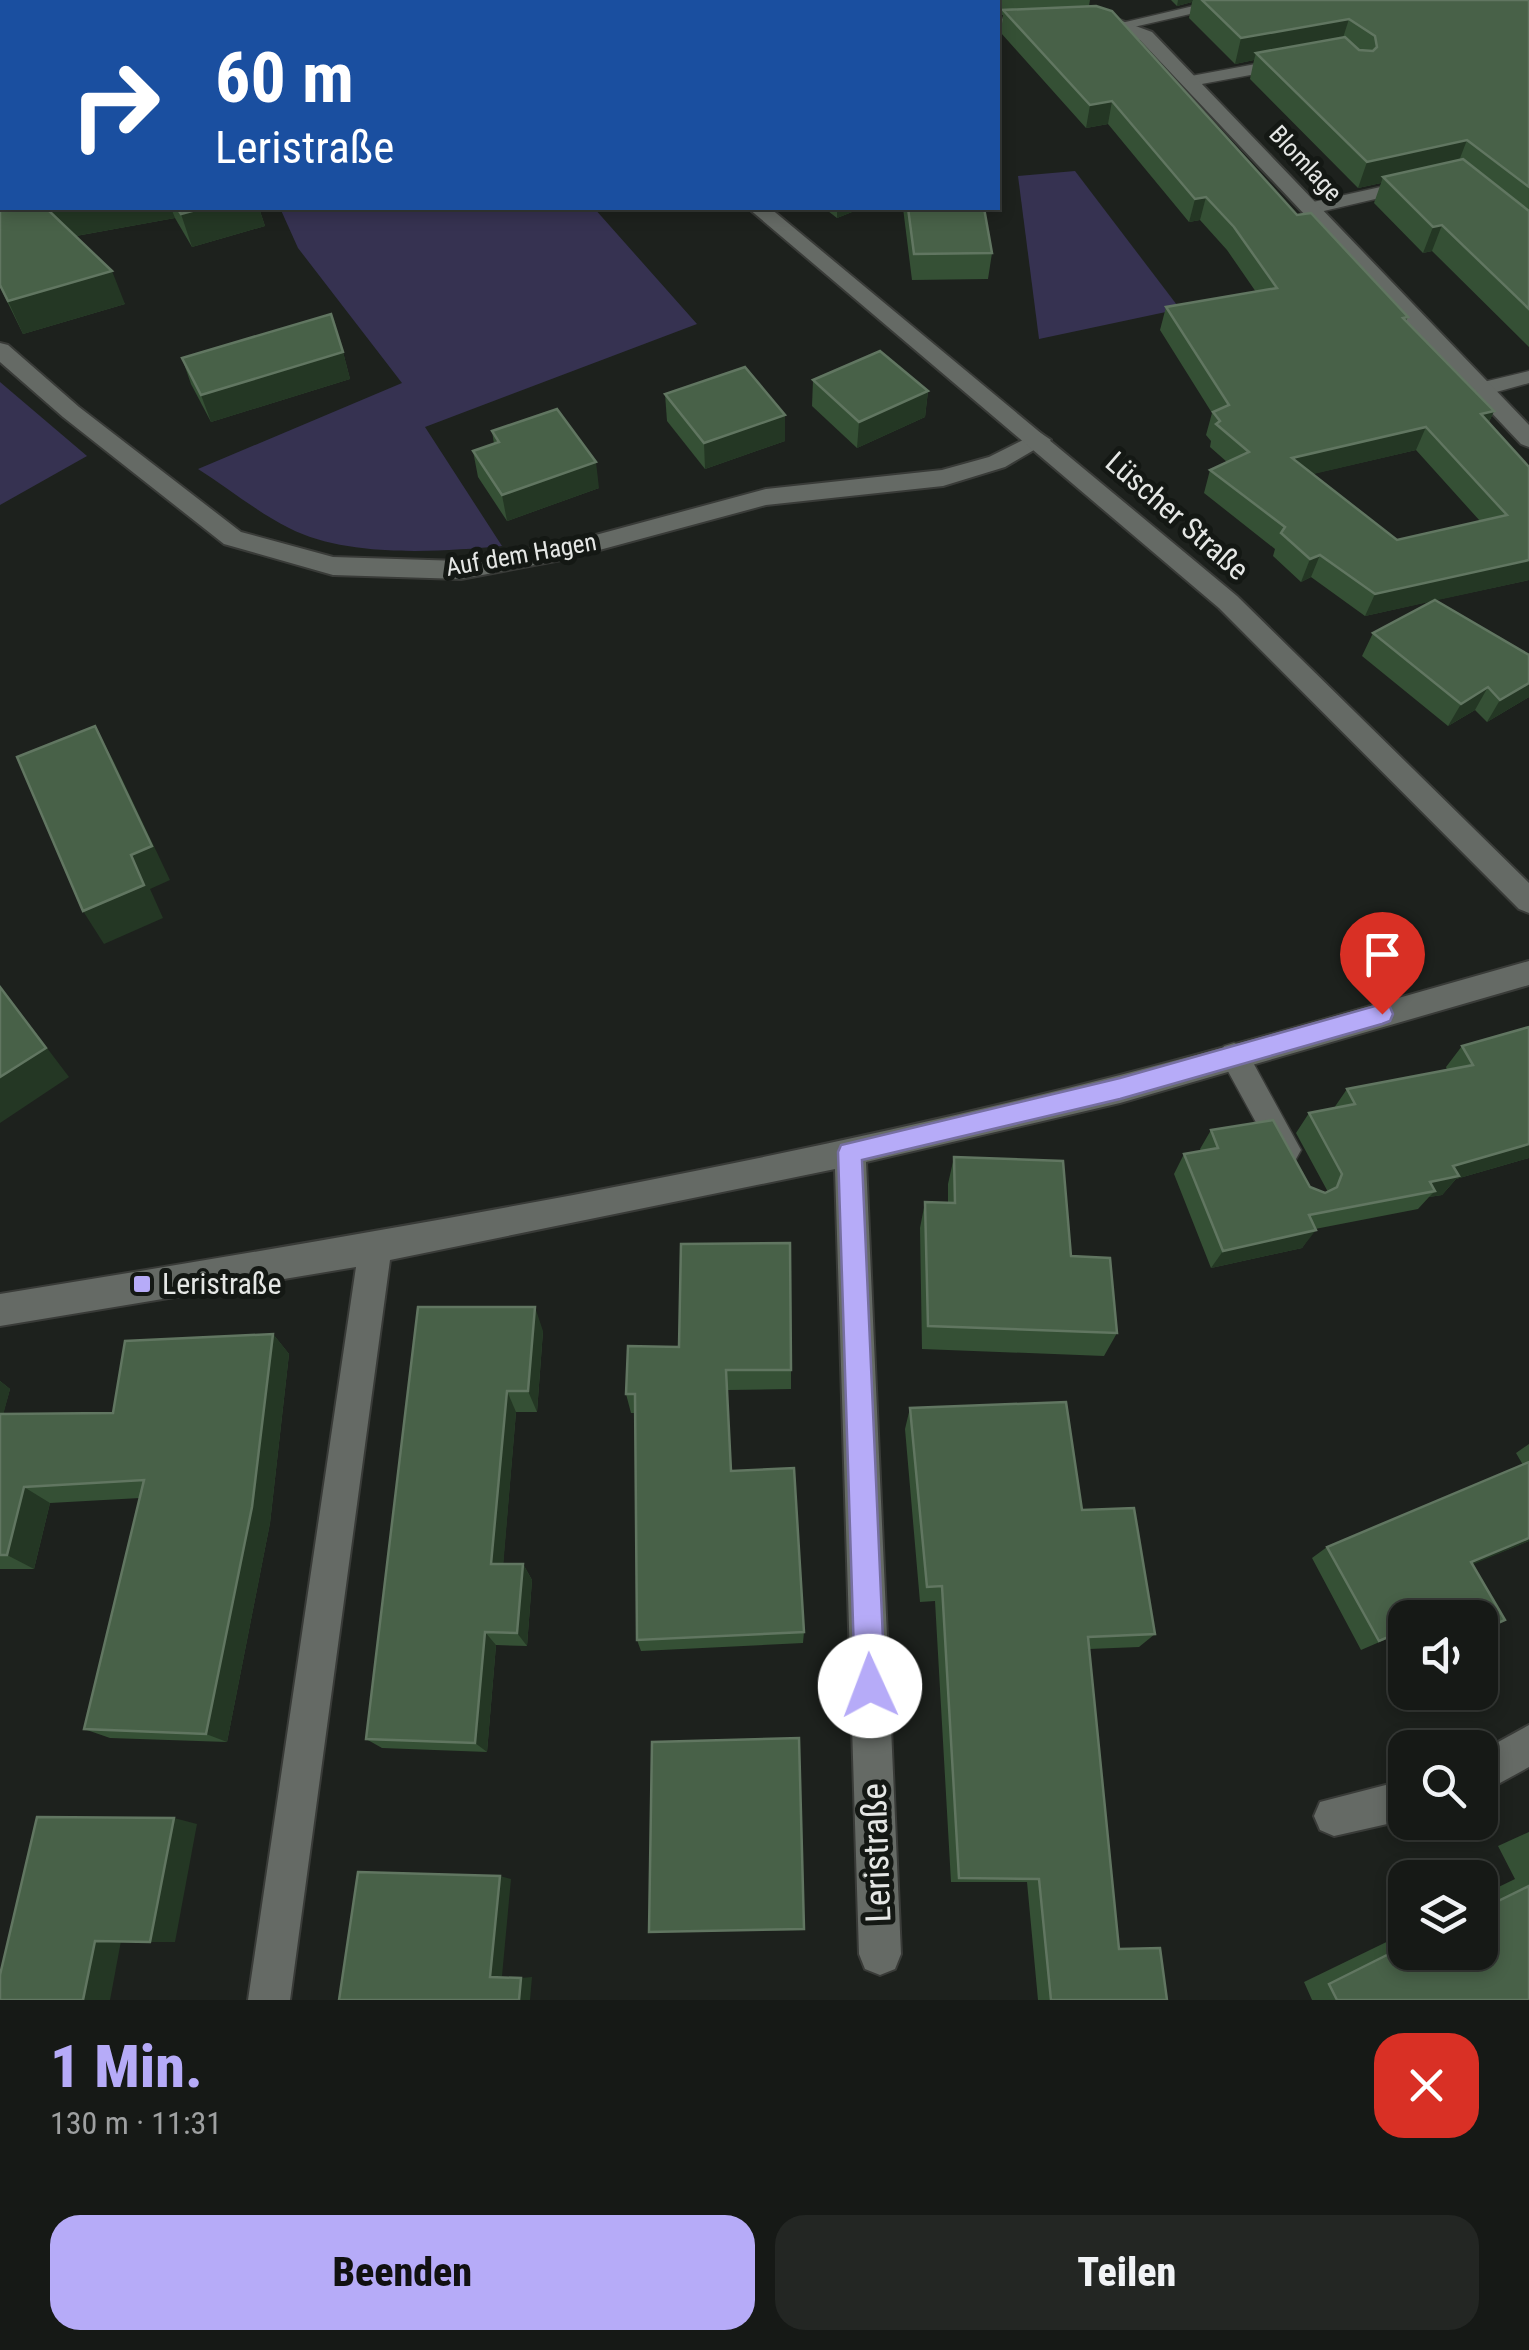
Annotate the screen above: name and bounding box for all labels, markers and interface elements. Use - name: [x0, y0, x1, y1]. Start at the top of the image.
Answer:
- text: 60 m: [215, 37, 354, 119]
- icon: right: [50, 40, 180, 170]
- street label: Blomlage: [1263, 120, 1348, 207]
- text: Leristraße: [215, 121, 394, 174]
- street label: Lüscher Straße: [1099, 444, 1256, 587]
- street label: Auf dem Hagen: [444, 527, 599, 582]
- pin: [1340, 912, 1425, 1015]
- icon: arrive: [1355, 927, 1410, 982]
- place label: Leristraße: [162, 1266, 282, 1301]
- marker: Leristraße: [131, 1273, 153, 1295]
- map controls: [1388, 1600, 1498, 1970]
- button: sound: [1388, 1600, 1498, 1710]
- position arrow: [818, 1634, 922, 1738]
- button: search: [1388, 1730, 1498, 1840]
- street label: Leristraße: [854, 1783, 899, 1923]
- button: layers: [1388, 1860, 1498, 1970]
- text: 1 Min.: [50, 2031, 203, 2102]
- button: close: [1374, 2033, 1479, 2138]
- text: 130 m · 11:31: [50, 2104, 222, 2142]
- button: Beenden: [50, 2215, 755, 2330]
- button: Teilen: [775, 2215, 1479, 2330]

